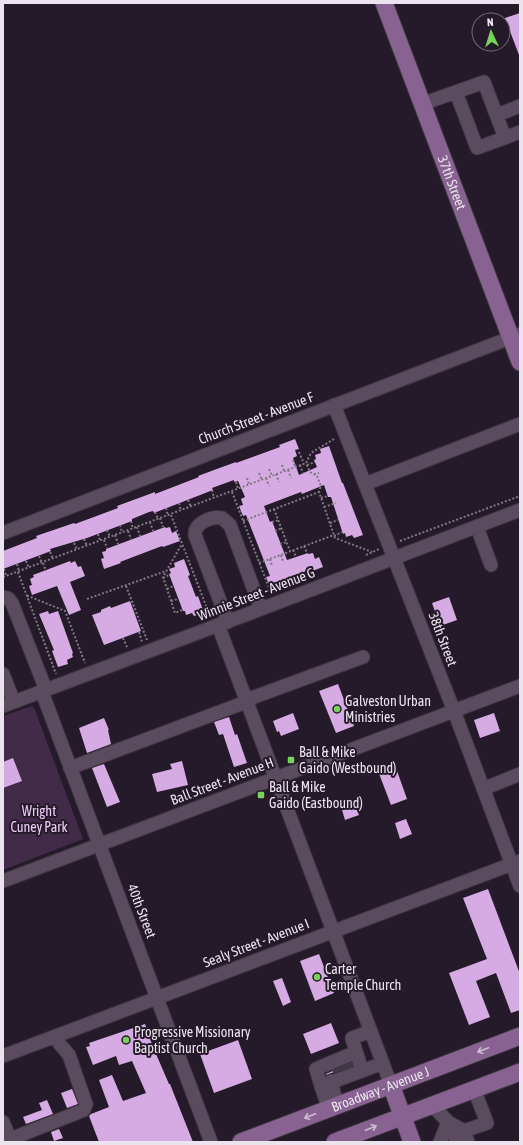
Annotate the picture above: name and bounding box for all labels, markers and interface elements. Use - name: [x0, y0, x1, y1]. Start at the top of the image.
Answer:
- north arrow: [471, 12, 511, 52]
- text: N: [487, 16, 494, 28]
- street label: 37th Street: [434, 153, 470, 212]
- street label: Church Street - Avenue F: [196, 389, 316, 447]
- street label: Winnie Street - Avenue G: [195, 564, 317, 624]
- street label: 38th Street: [425, 610, 461, 668]
- place label: Galveston Urban Ministries: [345, 693, 431, 725]
- marker: Galveston Urban Ministries: [332, 704, 342, 714]
- place label: Ball & Mike Gaido (Westbound): [299, 744, 396, 776]
- street label: Ball Street - Avenue H: [168, 754, 276, 808]
- marker: Ball & Mike Gaido (Westbound): [286, 755, 296, 765]
- place label: Ball & Mike Gaido (Eastbound): [269, 779, 363, 811]
- marker: Ball & Mike Gaido (Eastbound): [256, 790, 266, 800]
- park label: Wright Cuney Park: [10, 803, 68, 835]
- street label: 40th Street: [124, 882, 160, 940]
- street label: Sealy Street - Avenue I: [201, 915, 311, 971]
- place label: Carter Temple Church: [325, 961, 401, 993]
- marker: Carter Temple Church: [312, 972, 322, 982]
- place label: Progressive Missionary Baptist Church: [134, 1024, 251, 1056]
- marker: Progressive Missionary Baptist Church: [121, 1035, 131, 1045]
- one-way arrow: [478, 1047, 490, 1055]
- street label: Broadway - Avenue J: [329, 1063, 432, 1115]
- one-way arrow: [304, 1112, 316, 1120]
- one-way arrow: [365, 1124, 377, 1132]

